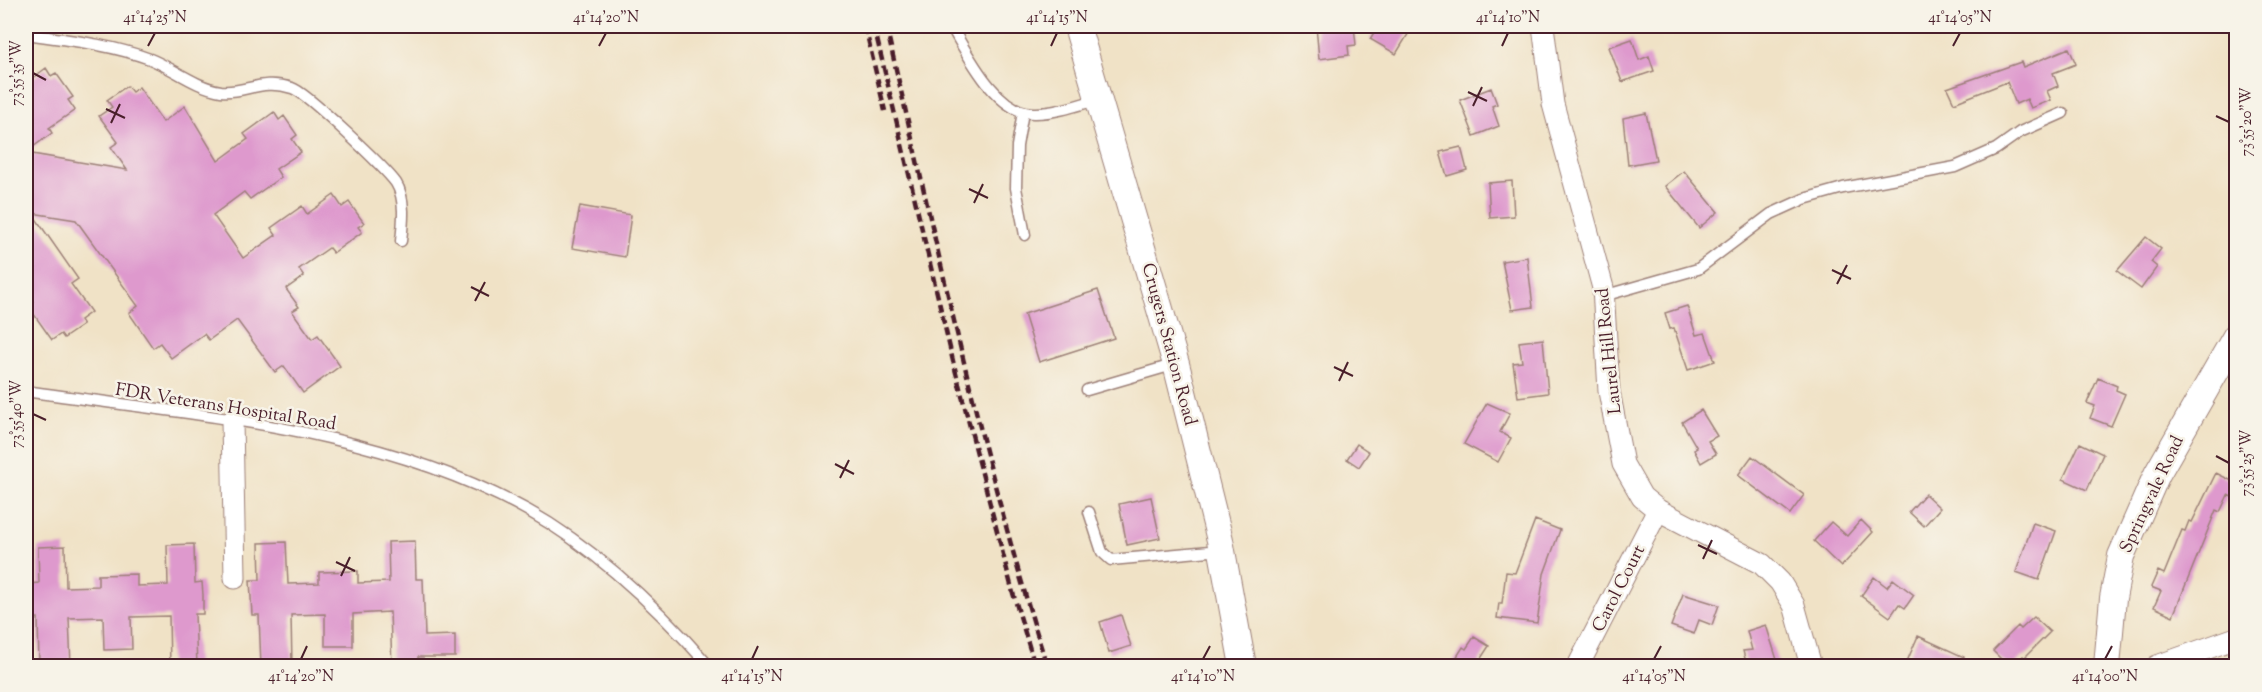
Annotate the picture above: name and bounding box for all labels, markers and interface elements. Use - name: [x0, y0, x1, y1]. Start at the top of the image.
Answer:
- text: 41°14'25"N: [123, 8, 187, 29]
- text: 41°14'20"N: [573, 8, 639, 29]
- text: 41°14'15"N: [1026, 8, 1088, 29]
- text: 41°14'10"N: [1476, 8, 1540, 29]
- text: 41°14'05"N: [1928, 8, 1992, 29]
- text: 73°55'35"W: [7, 40, 28, 106]
- text: 73°55'20"W: [2237, 87, 2258, 157]
- street label: Crugers Station Road: [1134, 260, 1202, 429]
- street label: Laurel Hill Road: [1590, 286, 1630, 415]
- street label: FDR Veterans Hospital Road: [113, 378, 338, 438]
- text: 73°55'40"W: [7, 380, 28, 448]
- text: 73°55'25"W: [2237, 429, 2258, 496]
- street label: Springvale Road: [2114, 432, 2191, 558]
- street label: Carol Court: [1587, 541, 1653, 637]
- text: 41°14'20"N: [268, 667, 334, 688]
- text: 41°14'15"N: [721, 667, 783, 688]
- text: 41°14'10"N: [1171, 667, 1235, 688]
- text: 41°14'05"N: [1622, 667, 1686, 688]
- text: 41°14'00"N: [2072, 667, 2138, 688]

